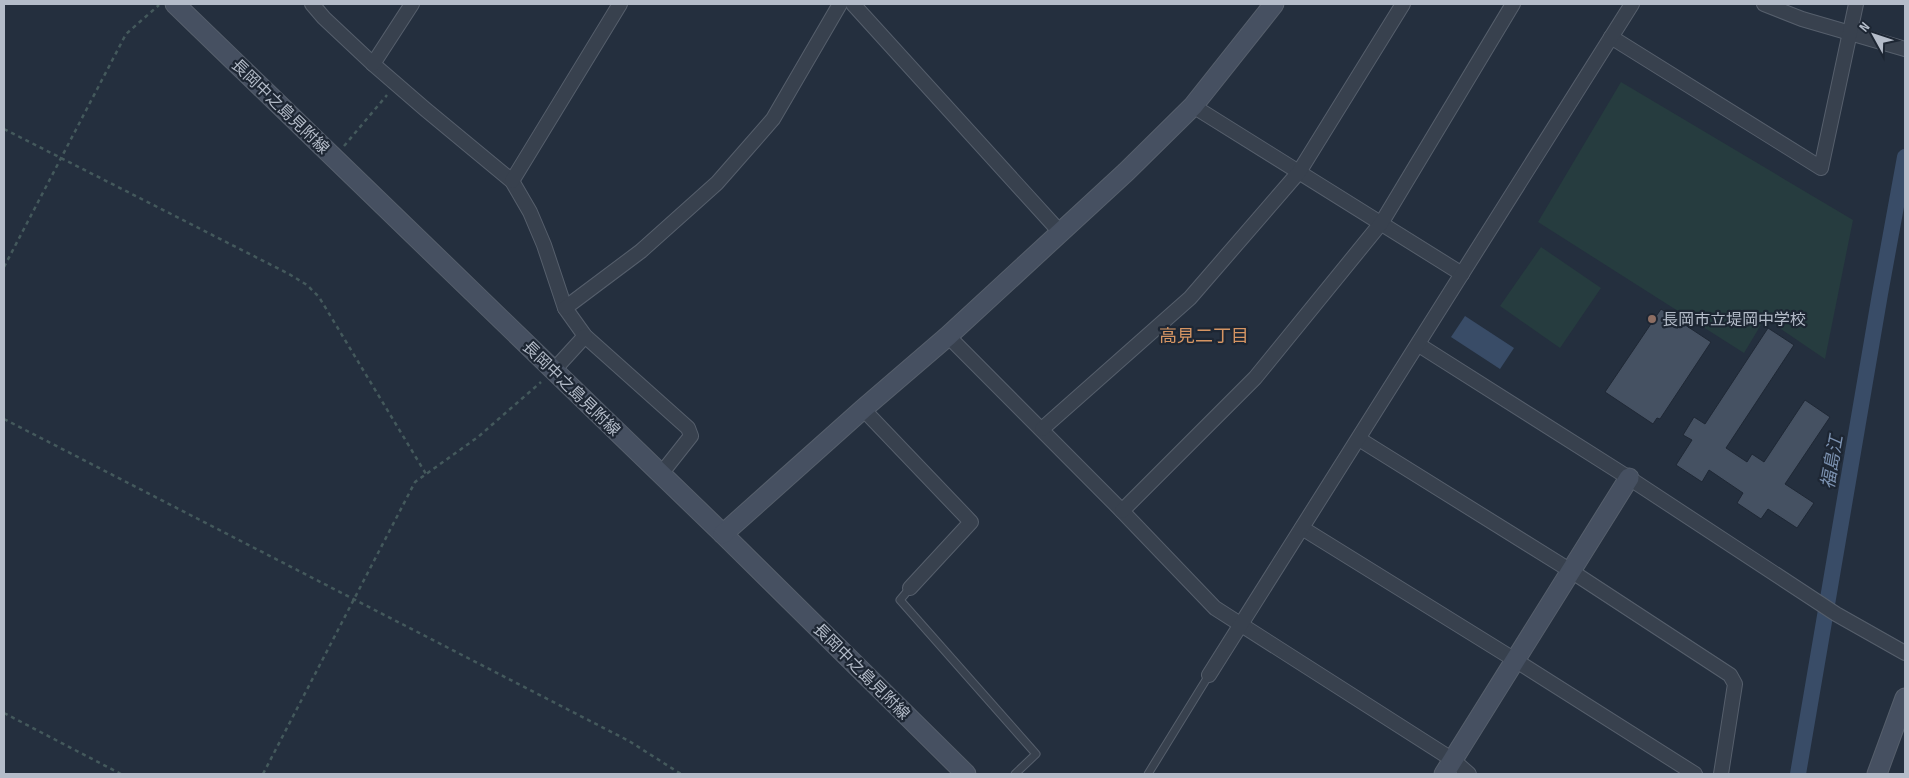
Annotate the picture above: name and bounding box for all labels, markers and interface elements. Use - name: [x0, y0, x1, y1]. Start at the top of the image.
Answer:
- north arrow: [1849, 10, 1899, 60]
- text: N: [1856, 19, 1873, 35]
- street label: 長岡中之島見附線: [227, 56, 333, 158]
- place label: 長岡市立堤岡中学校: [1662, 311, 1806, 330]
- marker: 長岡市立堤岡中学校: [1646, 313, 1658, 325]
- district label: 高見二丁目: [1159, 326, 1249, 347]
- street label: 長岡中之島見附線: [518, 338, 624, 440]
- water label: 福島江: [1817, 432, 1848, 490]
- street label: 長岡中之島見附線: [809, 620, 913, 724]

